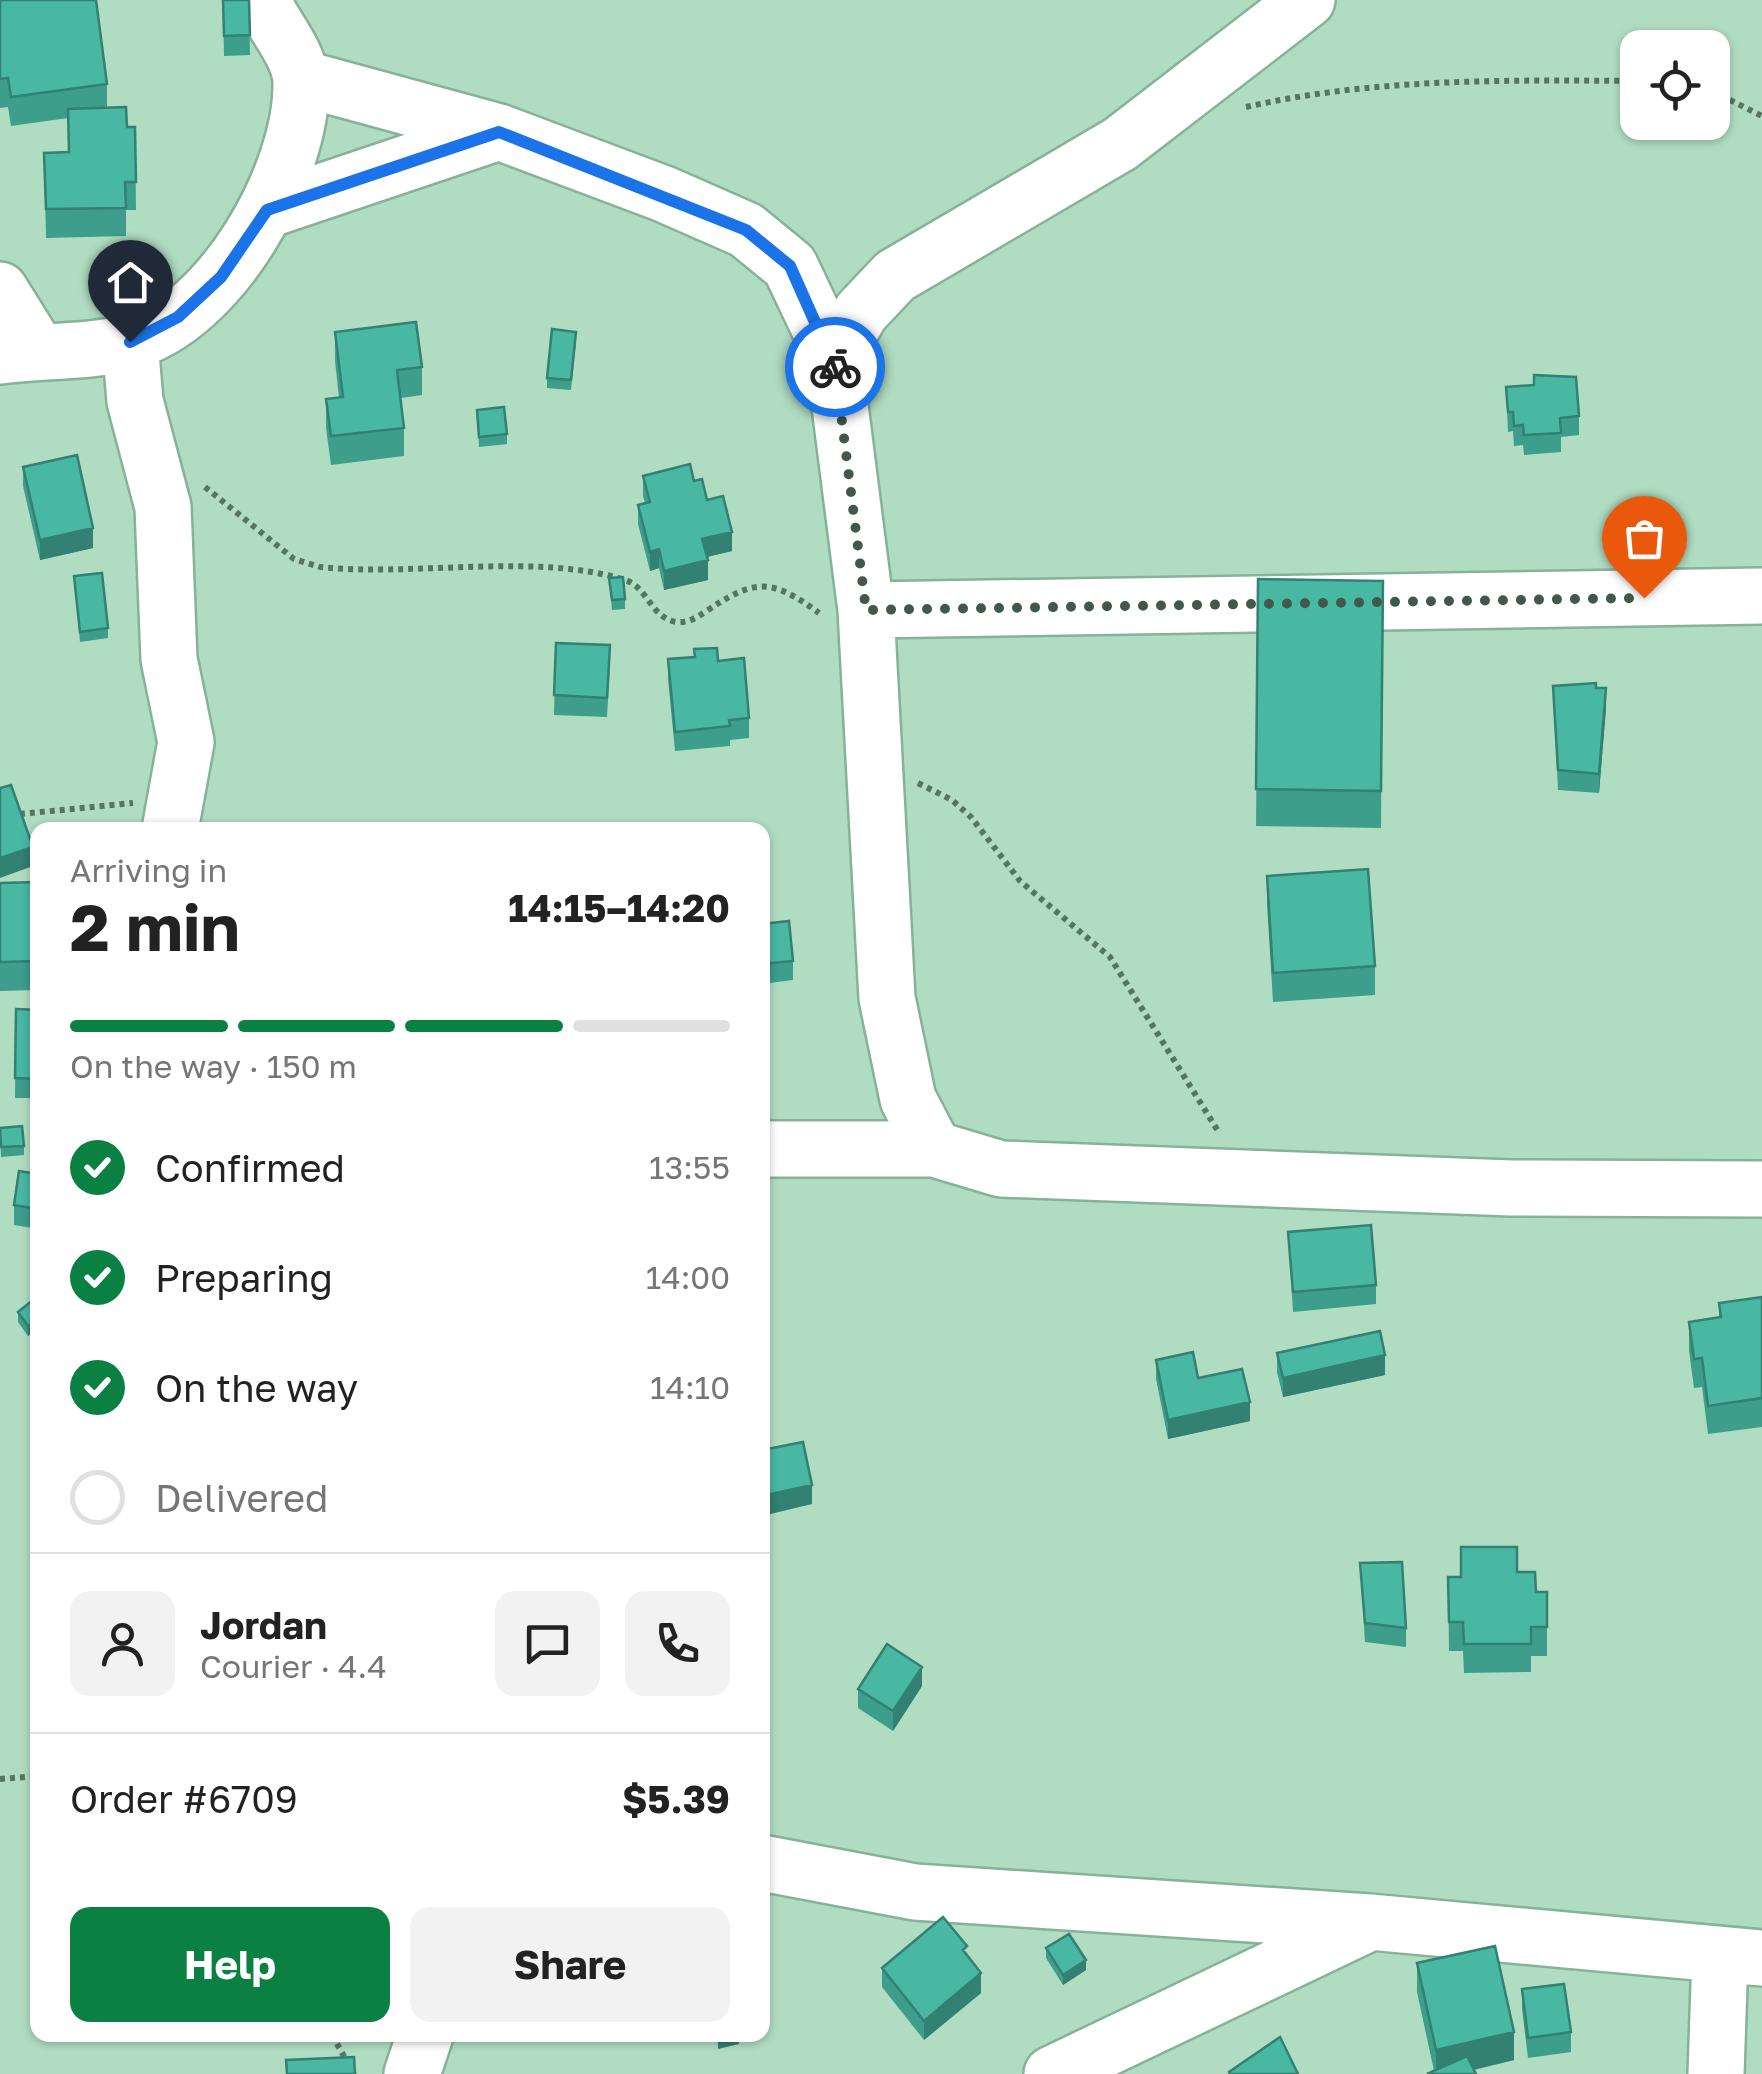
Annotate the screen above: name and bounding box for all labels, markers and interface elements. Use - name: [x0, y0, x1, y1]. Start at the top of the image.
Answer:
- map controls: [1620, 30, 1730, 140]
- button: locate: [1620, 30, 1730, 140]
- pin: [88, 240, 173, 343]
- icon: home: [103, 255, 158, 310]
- courier: [785, 317, 885, 417]
- icon: bike: [808, 340, 863, 395]
- pin: [1602, 496, 1687, 599]
- icon: bag: [1617, 511, 1672, 566]
- text: Arriving in: [70, 851, 227, 889]
- text: 14:15–14:20: [508, 885, 730, 930]
- text: 2 min: [70, 887, 240, 965]
- text: On the way · 150 m: [70, 1047, 357, 1085]
- icon: check: [70, 1140, 125, 1195]
- text: Confirmed: [155, 1145, 345, 1190]
- text: 13:55: [649, 1148, 730, 1186]
- icon: check: [70, 1250, 125, 1305]
- text: Preparing: [155, 1255, 333, 1300]
- text: 14:00: [646, 1258, 730, 1296]
- icon: check: [70, 1360, 125, 1415]
- text: On the way: [155, 1365, 358, 1410]
- text: 14:10: [650, 1368, 730, 1406]
- text: Delivered: [155, 1475, 328, 1520]
- button: person: [70, 1591, 175, 1696]
- button: chat: [495, 1591, 600, 1696]
- button: phone: [625, 1591, 730, 1696]
- text: Jordan: [200, 1602, 327, 1647]
- text: Courier · 4.4: [200, 1647, 387, 1685]
- text: Order #6709: [70, 1776, 298, 1821]
- text: $5.39: [622, 1776, 730, 1821]
- button: Help: [70, 1907, 390, 2022]
- button: Share: [410, 1907, 730, 2022]

